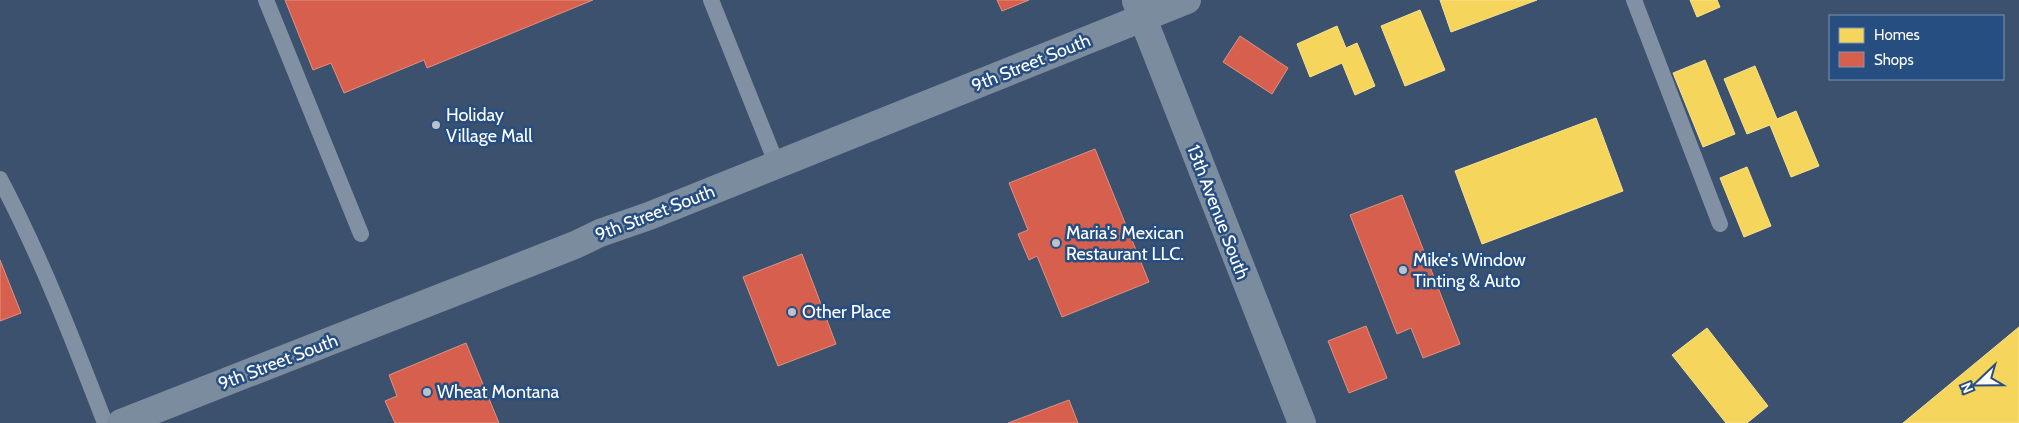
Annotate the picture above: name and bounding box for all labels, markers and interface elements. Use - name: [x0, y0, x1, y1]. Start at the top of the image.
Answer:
- legend: [1829, 15, 2004, 80]
- text: Homes: [1874, 26, 1920, 44]
- street label: 9th Street South: [968, 29, 1094, 97]
- text: Shops: [1874, 51, 1914, 69]
- place label: Holiday Village Mall: [446, 104, 533, 147]
- marker: Holiday Village Mall: [430, 119, 442, 131]
- street label: 13th Avenue South: [1182, 142, 1254, 282]
- street label: 9th Street South: [592, 180, 718, 246]
- place label: Maria's Mexican Restaurant LLC.: [1066, 222, 1184, 265]
- marker: Maria's Mexican Restaurant LLC.: [1050, 237, 1062, 249]
- place label: Mike's Window Tinting & Auto: [1413, 249, 1526, 292]
- marker: Mike's Window Tinting & Auto: [1397, 264, 1409, 276]
- place label: Other Place: [802, 301, 891, 323]
- marker: Other Place: [786, 306, 798, 318]
- street label: 9th Street South: [215, 329, 341, 395]
- north arrow: [1954, 358, 2004, 408]
- text: N: [1957, 380, 1977, 396]
- place label: Wheat Montana: [437, 381, 560, 403]
- marker: Wheat Montana: [421, 386, 433, 398]

